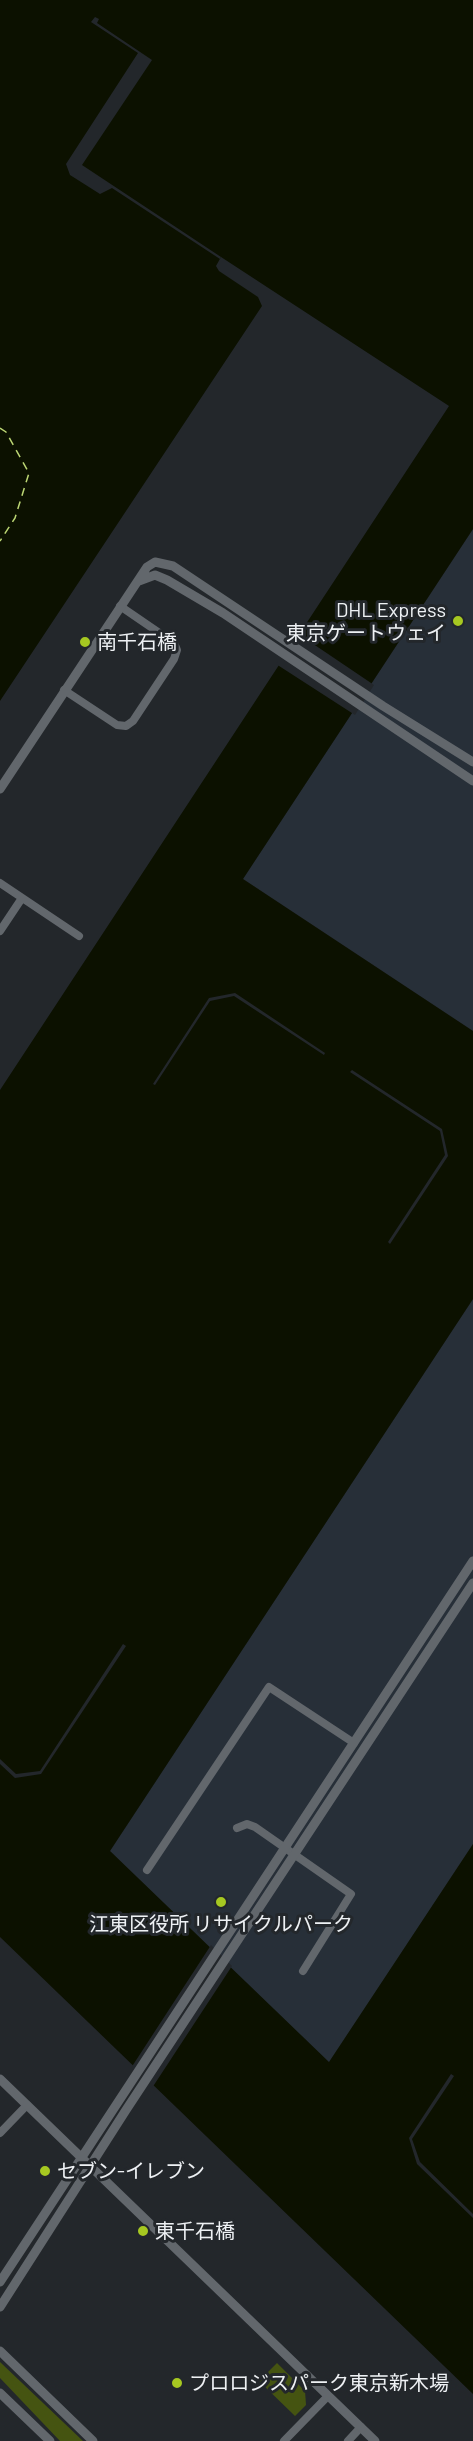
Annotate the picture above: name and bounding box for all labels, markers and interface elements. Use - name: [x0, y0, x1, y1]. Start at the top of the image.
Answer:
- place label: DHL Express 東京ゲートウェイ: [286, 598, 446, 645]
- marker: DHL Express 東京ゲートウェイ: [451, 614, 465, 628]
- place label: 南千石橋: [97, 630, 177, 654]
- marker: 南千石橋: [78, 635, 92, 649]
- marker: 江東区役所 リサイクルパーク: [214, 1895, 228, 1909]
- place label: 江東区役所 リサイクルパーク: [89, 1912, 353, 1936]
- place label: セブン-イレブン: [57, 2159, 205, 2183]
- marker: セブン-イレブン: [38, 2164, 52, 2178]
- place label: 東千石橋: [155, 2219, 235, 2243]
- marker: 東千石橋: [136, 2224, 150, 2238]
- place label: プロロジスパーク東京新木場: [189, 2371, 449, 2395]
- marker: プロロジスパーク東京新木場: [170, 2376, 184, 2390]

